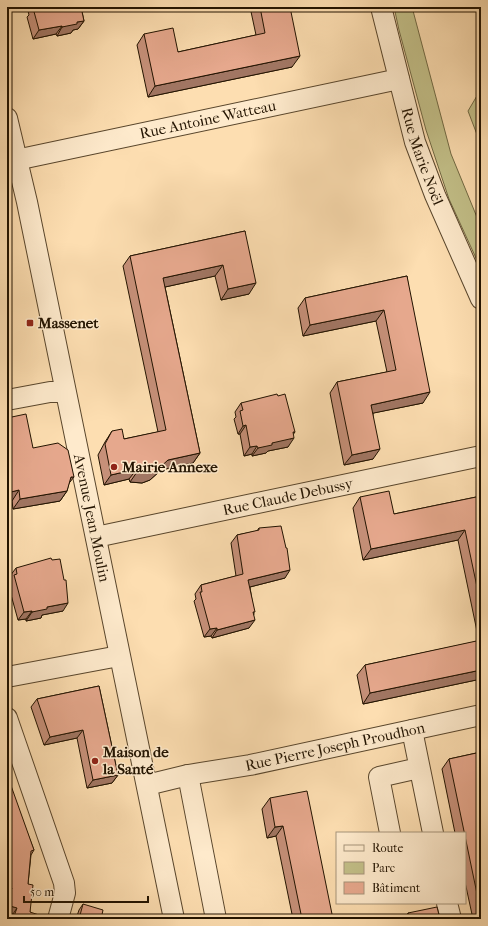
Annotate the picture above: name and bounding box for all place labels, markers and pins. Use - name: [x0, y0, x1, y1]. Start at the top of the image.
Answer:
- place label: Massenet: [37, 314, 99, 332]
- marker: Massenet: [25, 318, 35, 328]
- place label: Mairie Annexe: [121, 458, 218, 476]
- marker: Mairie Annexe: [109, 462, 119, 472]
- place label: Maison de la Santé: [102, 743, 169, 778]
- marker: Maison de la Santé: [90, 756, 100, 766]

